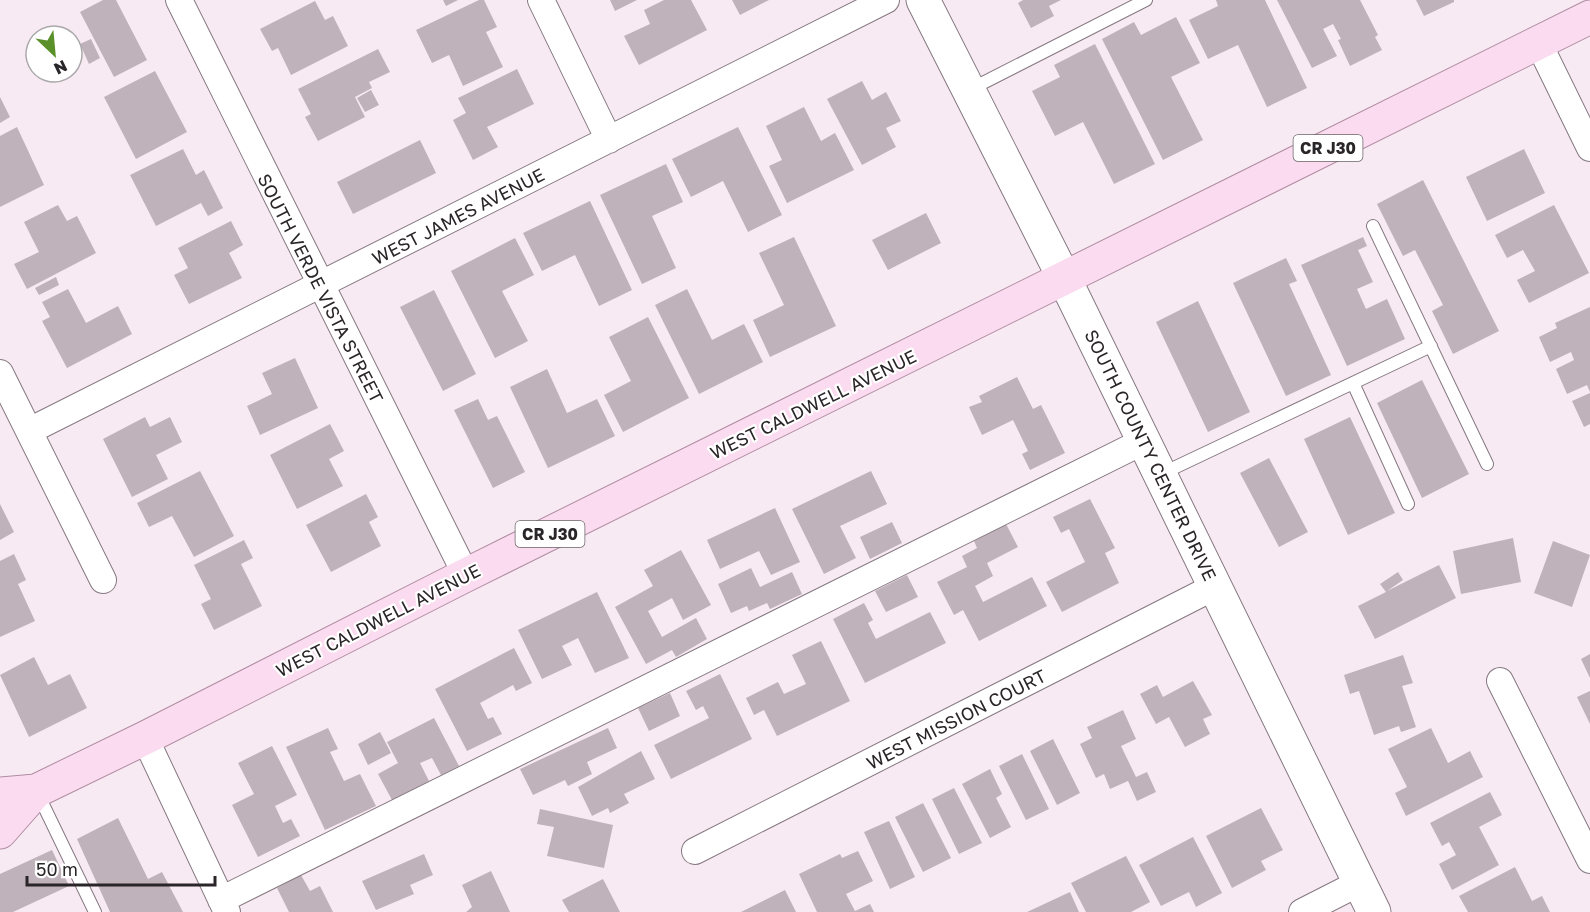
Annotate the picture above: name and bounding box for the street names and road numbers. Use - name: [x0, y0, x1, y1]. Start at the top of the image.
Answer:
- road number: CR J30: [1294, 135, 1362, 161]
- street label: WEST JAMES AVENUE: [368, 163, 548, 269]
- street label: SOUTH VERDE VISTA STREET: [254, 170, 388, 406]
- street label: SOUTH COUNTY CENTER DRIVE: [1080, 326, 1222, 584]
- street label: WEST CALDWELL AVENUE: [706, 344, 920, 464]
- road number: CR J30: [516, 521, 584, 547]
- street label: WEST CALDWELL AVENUE: [272, 559, 484, 681]
- street label: WEST MISSION COURT: [863, 664, 1049, 774]

